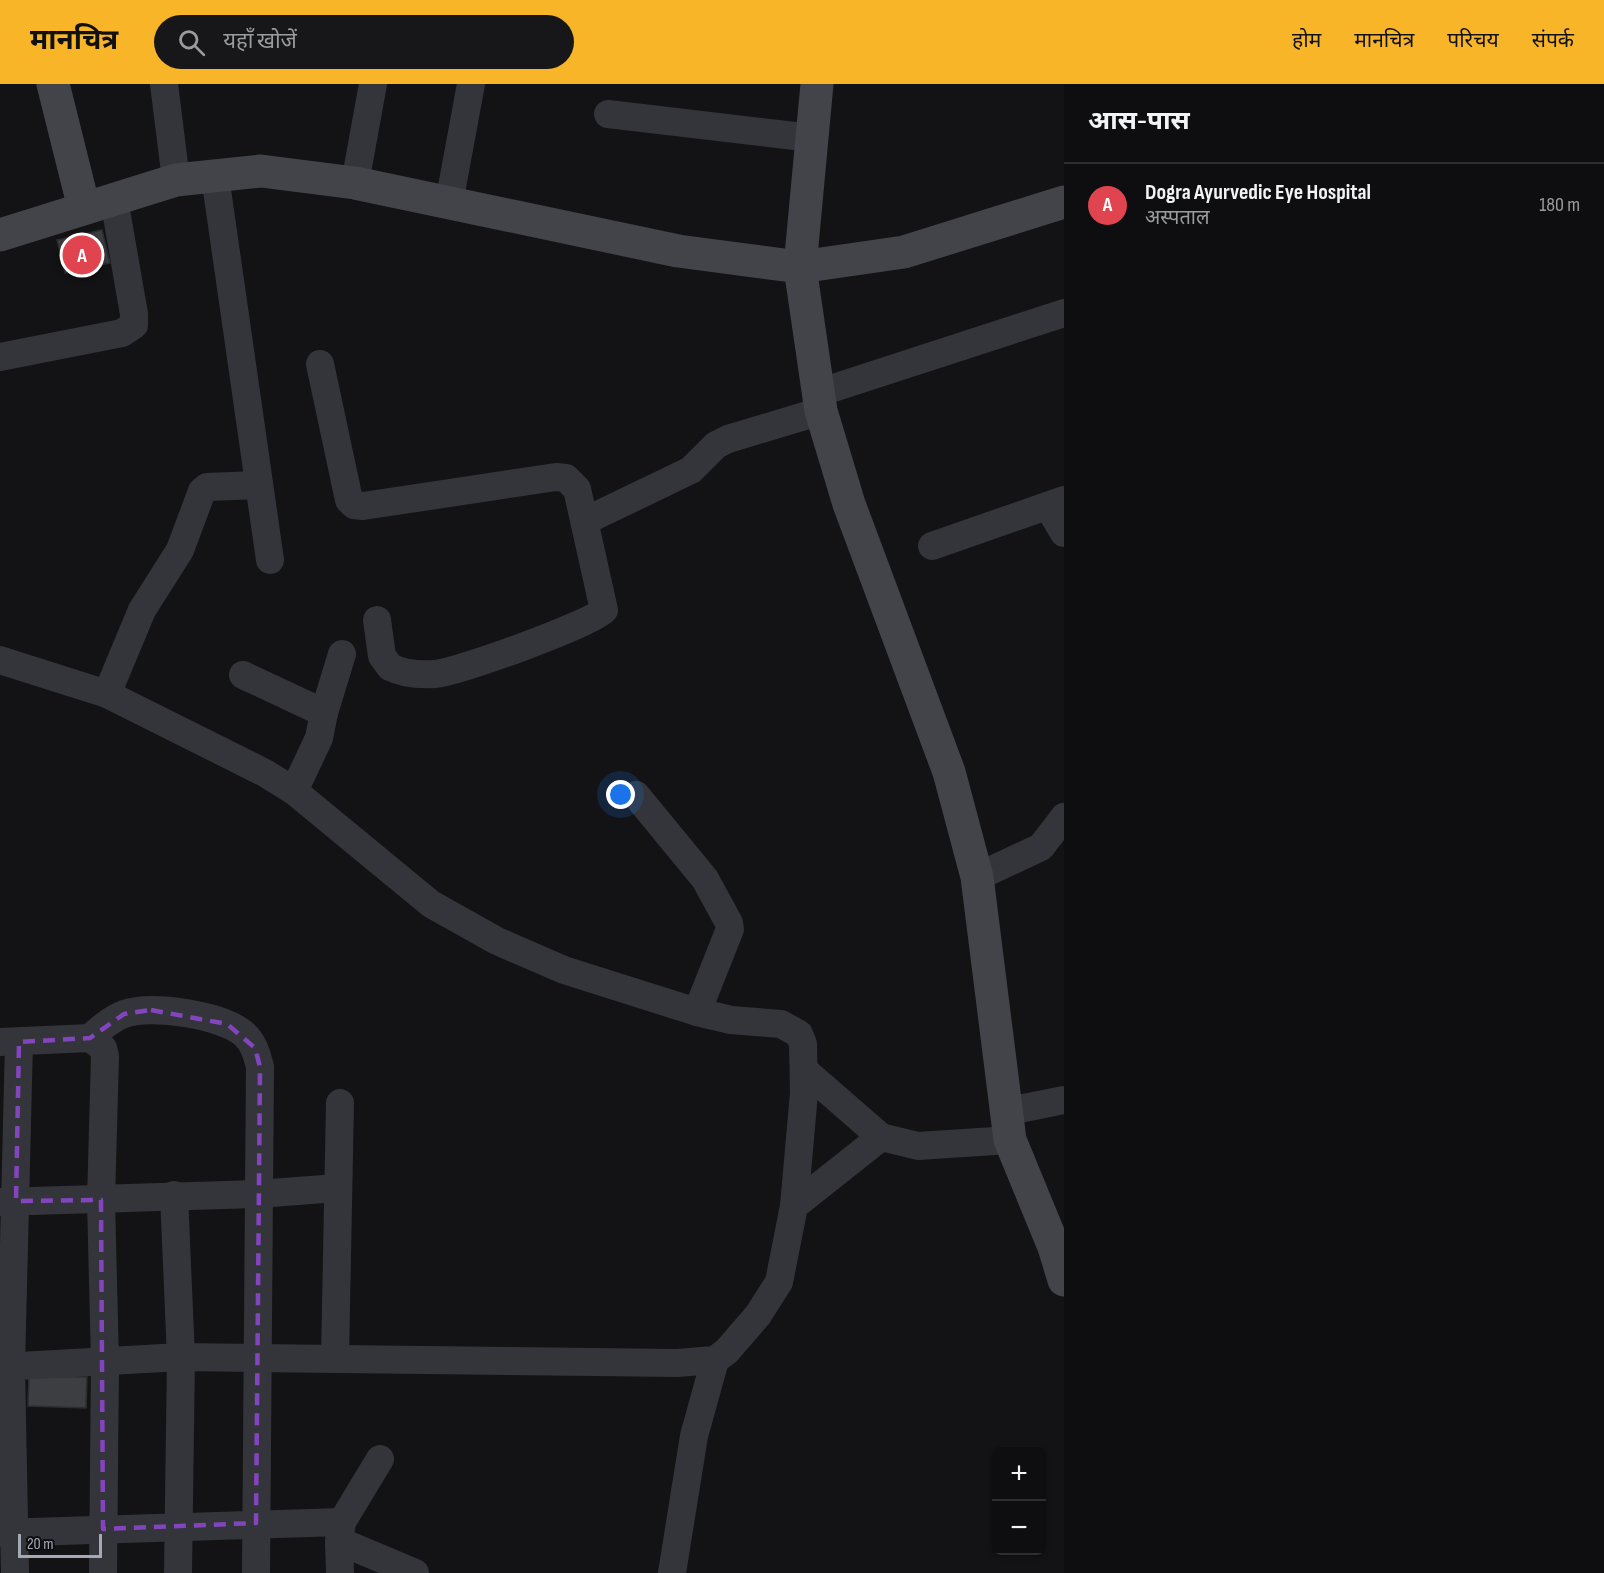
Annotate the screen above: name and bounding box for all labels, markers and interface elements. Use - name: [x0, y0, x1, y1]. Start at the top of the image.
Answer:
- search box: [154, 15, 574, 69]
- text: मानचित्र: [30, 24, 118, 57]
- icon: search: [175, 26, 208, 59]
- text: यहाँ खोजें: [223, 28, 297, 55]
- text: होम: [1292, 28, 1321, 53]
- text: मानचित्र: [1354, 28, 1414, 53]
- text: परिचय: [1447, 28, 1499, 53]
- text: संपर्क: [1532, 28, 1574, 53]
- text: आस-पास: [1088, 106, 1190, 137]
- text: Dogra Ayurvedic Eye Hospital: [1145, 179, 1371, 206]
- text: A: [1103, 193, 1112, 217]
- text: 180 m: [1539, 193, 1580, 217]
- text: अस्पताल: [1145, 206, 1210, 230]
- pin: A: [62, 232, 101, 278]
- your location: [606, 780, 635, 809]
- map controls: [992, 1447, 1046, 1555]
- button: +: [992, 1447, 1046, 1501]
- button: −: [992, 1501, 1046, 1555]
- scale bar: [18, 1531, 102, 1558]
- text: 20 m: [27, 1535, 54, 1554]

